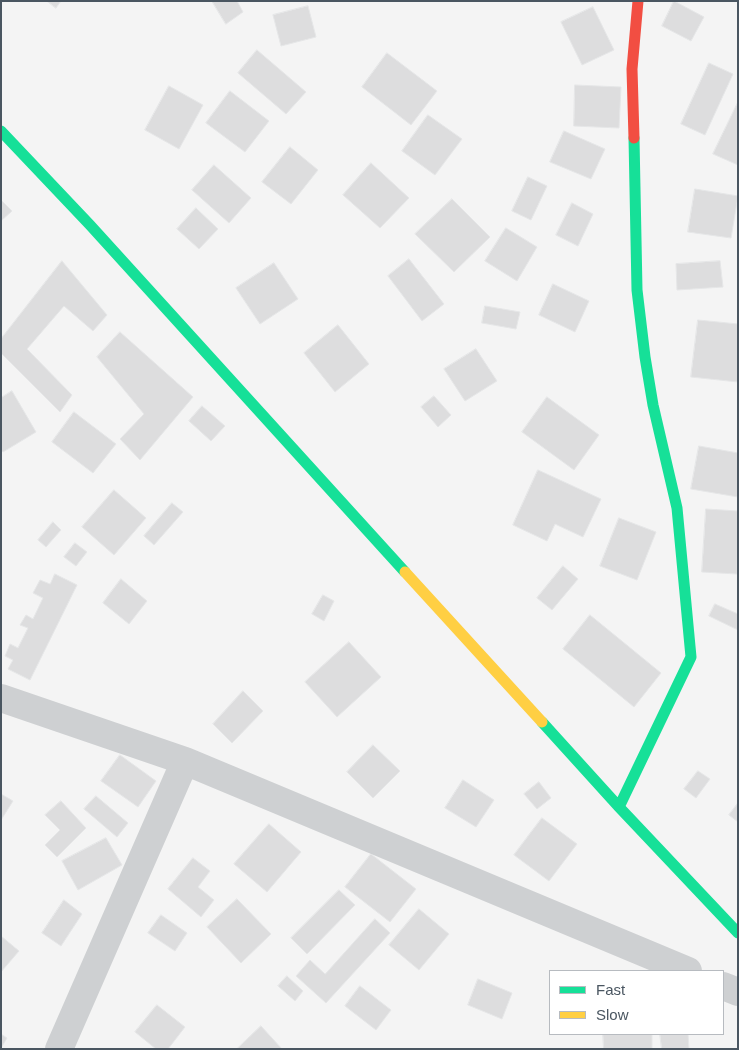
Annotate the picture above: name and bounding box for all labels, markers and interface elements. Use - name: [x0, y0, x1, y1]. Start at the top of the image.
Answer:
- legend: [549, 970, 724, 1035]
- text: Fast: [596, 981, 625, 998]
- text: Slow: [596, 1006, 629, 1023]

